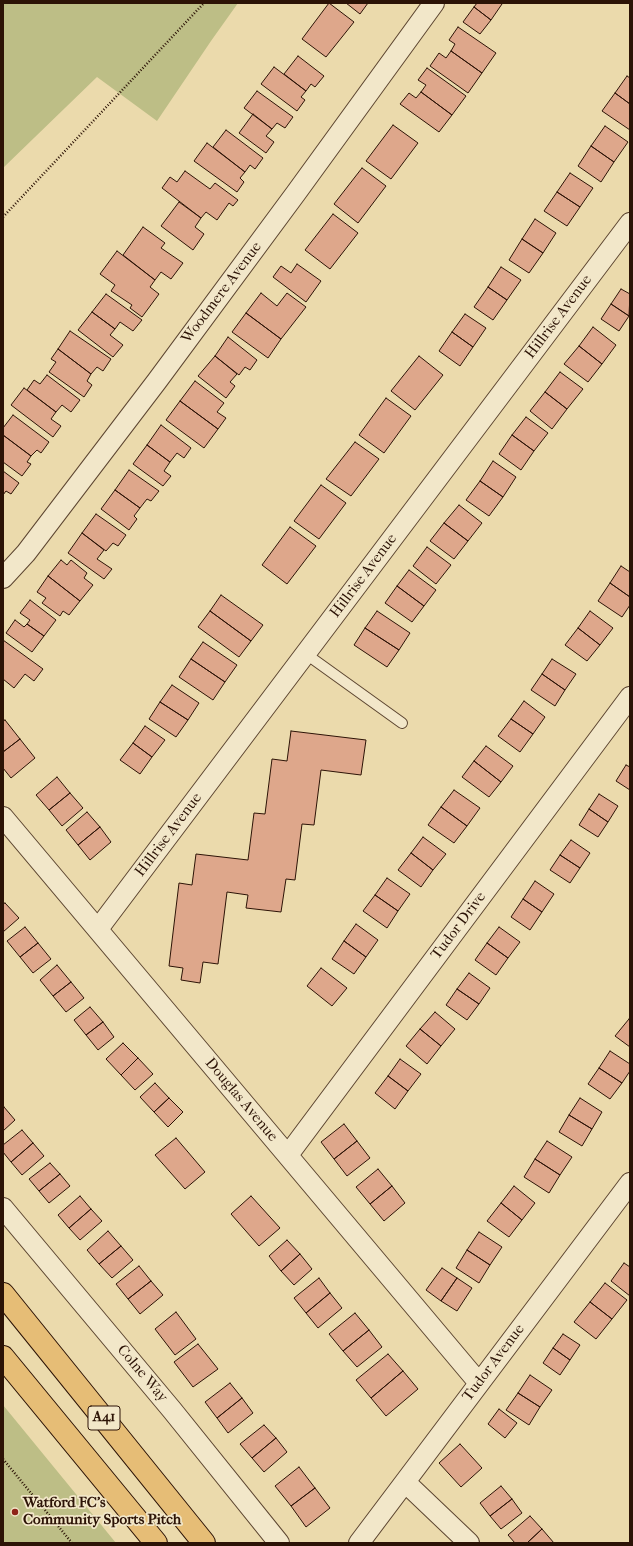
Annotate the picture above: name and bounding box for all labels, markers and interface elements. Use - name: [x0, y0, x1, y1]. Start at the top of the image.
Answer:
- street label: Woodmere Avenue: [178, 239, 266, 347]
- street label: Hillrise Avenue: [522, 272, 596, 362]
- street label: Hillrise Avenue: [327, 531, 401, 621]
- street label: Hillrise Avenue: [132, 790, 206, 880]
- street label: Tudor Drive: [428, 889, 490, 963]
- street label: Douglas Avenue: [201, 1055, 281, 1145]
- street label: Tudor Avenue: [459, 1321, 529, 1405]
- street label: Colne Way: [113, 1342, 171, 1406]
- road number: A41: [88, 1406, 120, 1430]
- place label: Watford FC's Community Sports Pitch: [23, 1494, 181, 1529]
- marker: Watford FC's Community Sports Pitch: [10, 1507, 20, 1517]

